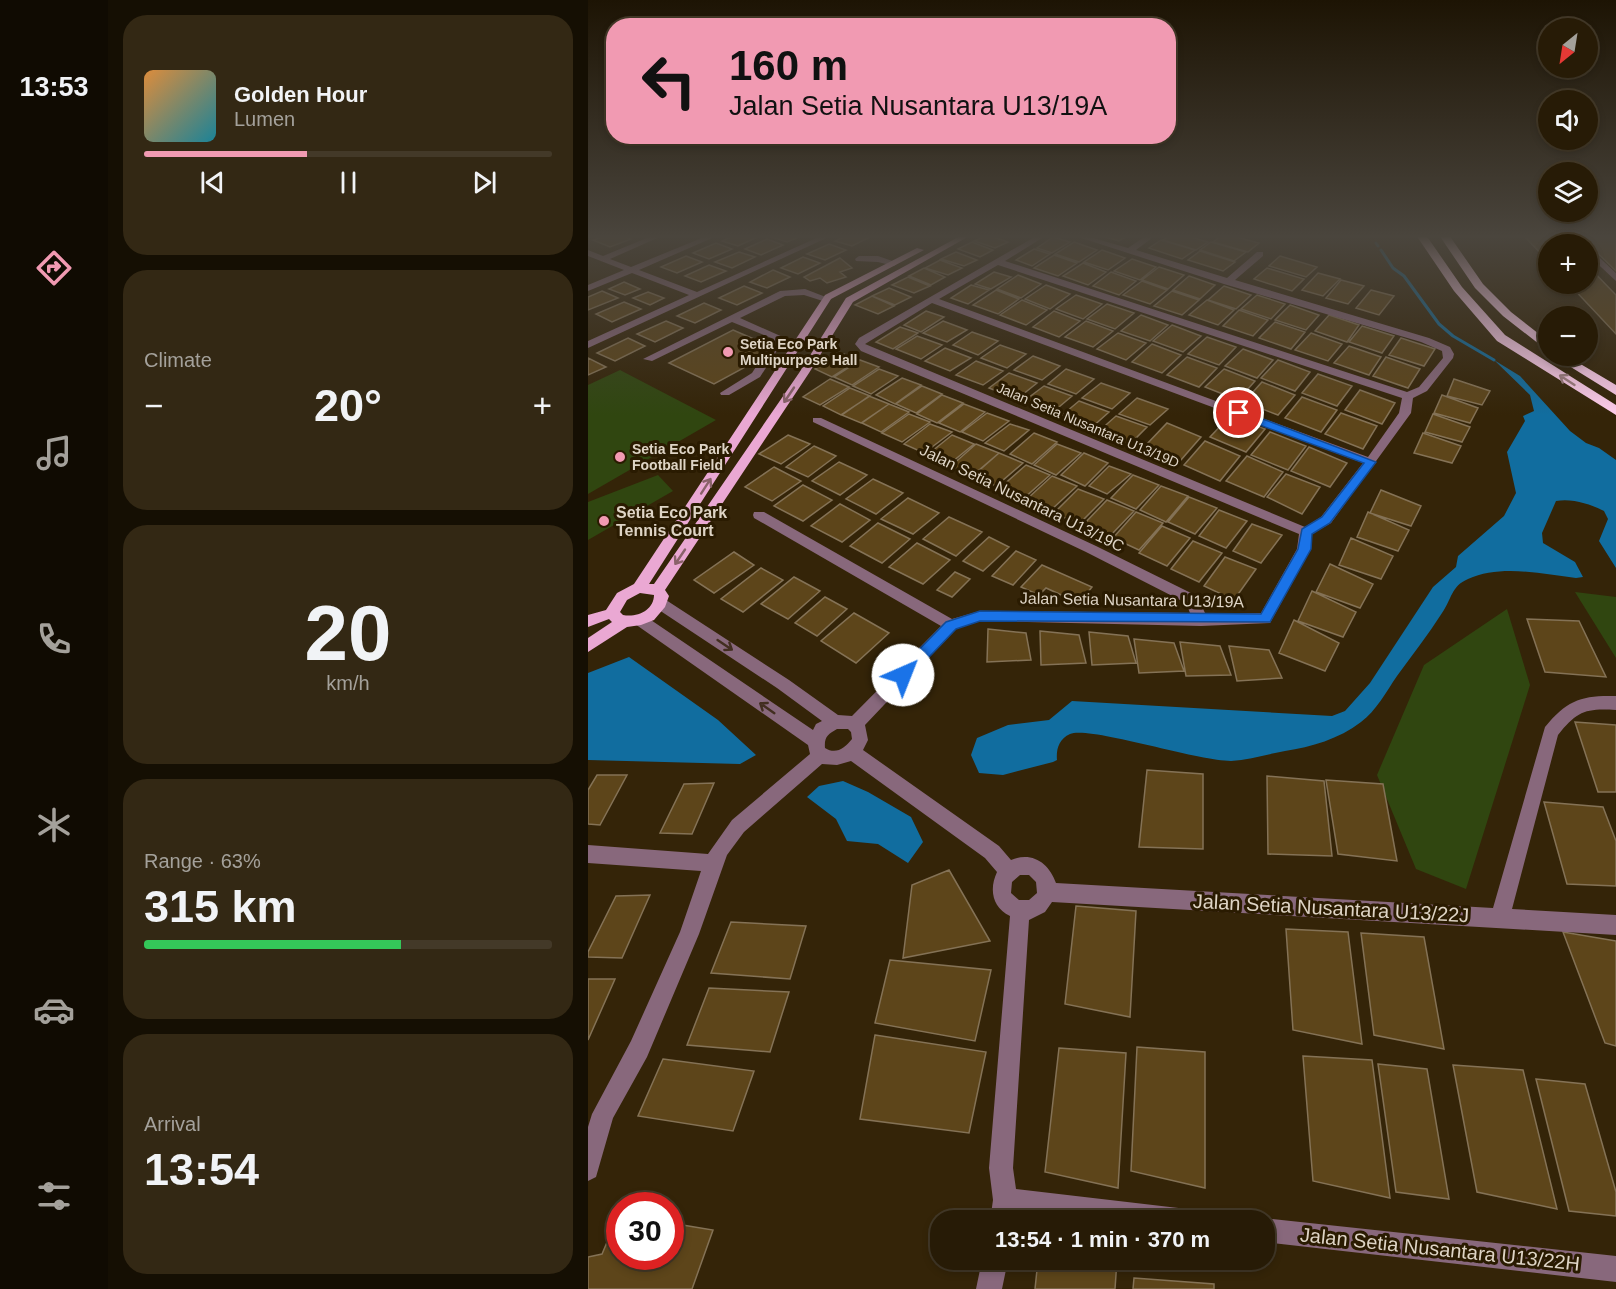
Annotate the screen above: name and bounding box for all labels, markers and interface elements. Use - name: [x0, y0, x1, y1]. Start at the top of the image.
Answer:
- north arrow: [1538, 18, 1598, 78]
- map controls: [1538, 18, 1598, 366]
- icon: left: [630, 42, 708, 120]
- text: 160 m: [729, 42, 848, 89]
- text: 13:53: [19, 72, 89, 102]
- text: Golden Hour: [234, 82, 367, 107]
- button: sound: [1538, 90, 1598, 150]
- text: Jalan Setia Nusantara U13/19A: [729, 91, 1107, 121]
- text: Lumen: [234, 108, 295, 130]
- button: layers: [1538, 162, 1598, 222]
- icon: previous: [196, 166, 229, 199]
- icon: pause: [332, 166, 365, 199]
- icon: next: [468, 166, 501, 199]
- button: +: [1538, 234, 1598, 294]
- icon: directions: [33, 247, 75, 289]
- button: −: [1538, 306, 1598, 366]
- place label: Setia Eco Park Multipurpose Hall: [740, 336, 857, 368]
- marker: Setia Eco Park Multipurpose Hall: [721, 345, 735, 359]
- text: Climate: [144, 349, 212, 371]
- one-way arrow: [1559, 374, 1575, 386]
- street label: Jalan Setia Nusantara U13/19D: [994, 379, 1182, 471]
- text: 20°: [314, 380, 382, 431]
- one-way arrow: [783, 386, 795, 403]
- text: −: [144, 387, 163, 424]
- text: +: [533, 387, 552, 424]
- pin: [1213, 387, 1264, 438]
- icon: arrive: [1222, 396, 1255, 429]
- icon: music: [33, 432, 75, 474]
- place label: Setia Eco Park Football Field: [632, 441, 729, 473]
- street label: Jalan Setia Nusantara U13/19C: [917, 441, 1127, 555]
- marker: Setia Eco Park Football Field: [613, 450, 627, 464]
- one-way arrow: [700, 478, 712, 495]
- place label: Setia Eco Park Tennis Court: [616, 504, 727, 539]
- marker: Setia Eco Park Tennis Court: [597, 514, 611, 528]
- one-way arrow: [674, 548, 686, 565]
- text: 20: [305, 589, 391, 677]
- street label: Jalan Setia Nusantara U13/19A: [1020, 590, 1245, 610]
- icon: phone: [33, 618, 75, 660]
- one-way arrow: [716, 639, 733, 651]
- position arrow: [871, 643, 935, 707]
- text: km/h: [326, 672, 370, 694]
- one-way arrow: [760, 702, 776, 714]
- icon: climate: [33, 804, 75, 846]
- text: Range · 63%: [144, 850, 261, 872]
- text: 315 km: [144, 881, 297, 932]
- street label: Jalan Setia Nusantara U13/22J: [1192, 890, 1470, 926]
- icon: car: [33, 989, 75, 1031]
- text: Arrival: [144, 1113, 201, 1135]
- text: 13:54: [144, 1144, 259, 1195]
- icon: filters: [33, 1175, 75, 1217]
- speed limit sign: 30: [606, 1192, 684, 1270]
- street label: Jalan Setia Nusantara U13/22H: [1299, 1223, 1581, 1275]
- text: 13:54 · 1 min · 370 m: [995, 1227, 1210, 1252]

